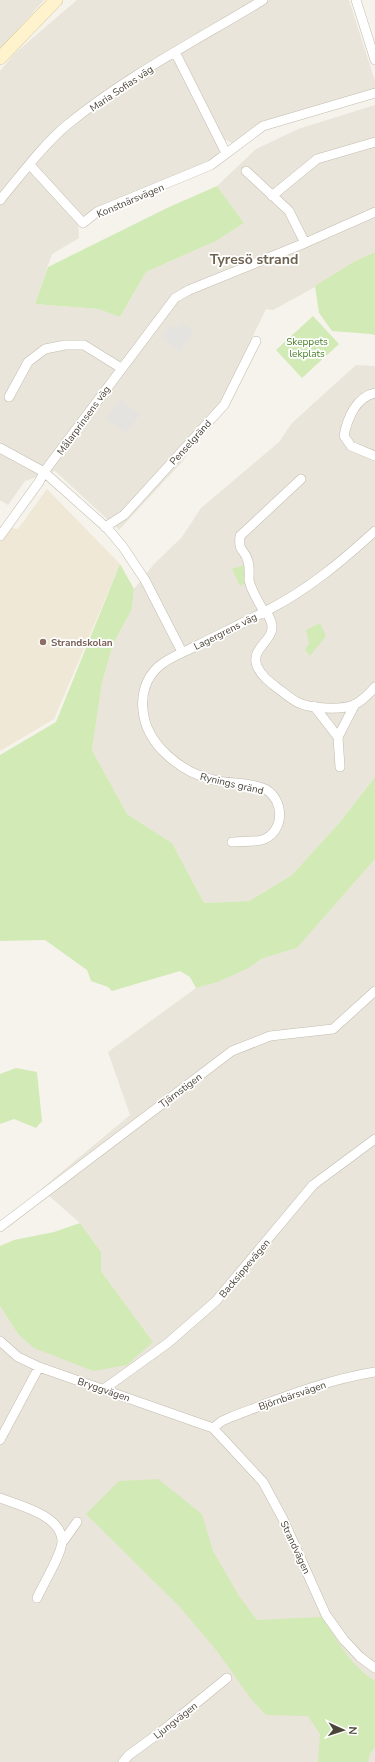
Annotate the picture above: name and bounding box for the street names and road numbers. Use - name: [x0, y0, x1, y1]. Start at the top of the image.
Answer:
- street label: Maria Sofias väg: [87, 62, 156, 115]
- street label: Konstnärsvägen: [94, 180, 166, 221]
- street label: Målarprinsens väg: [54, 383, 114, 458]
- street label: Penselgränd: [167, 417, 215, 468]
- street label: Lagergrens väg: [191, 610, 260, 654]
- street label: Rynings gränd: [199, 770, 265, 798]
- street label: Tjärnstigen: [156, 1070, 205, 1112]
- street label: Backsippevägen: [216, 1236, 274, 1301]
- street label: Bryggvägen: [76, 1374, 132, 1405]
- street label: Björnbärsvägen: [257, 1378, 328, 1414]
- street label: Strandvägen: [277, 1519, 314, 1576]
- street label: Ljungvägen: [151, 1699, 200, 1742]

